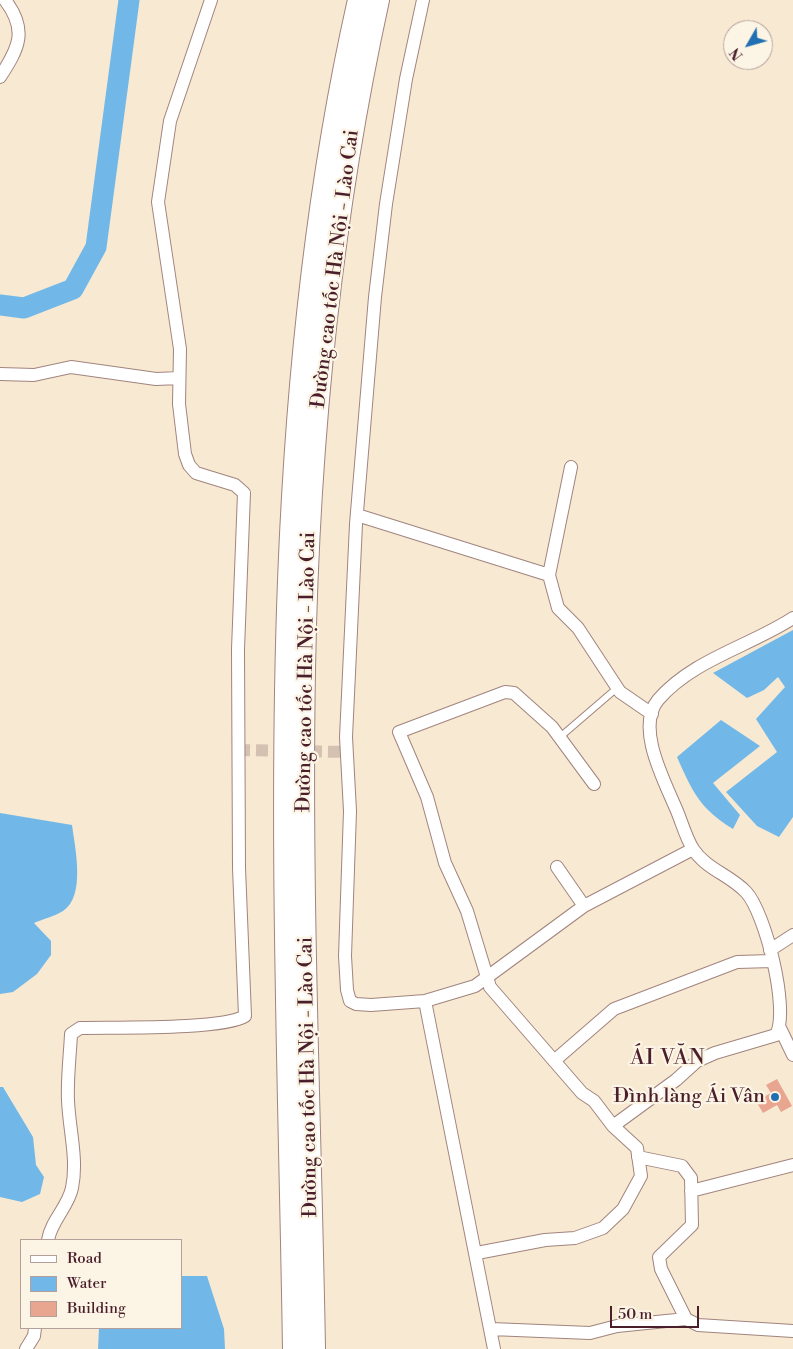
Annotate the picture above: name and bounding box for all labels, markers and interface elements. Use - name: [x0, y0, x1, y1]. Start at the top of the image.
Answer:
- north arrow: [723, 20, 773, 70]
- text: N: [726, 44, 747, 64]
- street label: Đường cao tốc Hà Nội - Lào Cai: [307, 128, 365, 410]
- street label: Đường cao tốc Hà Nội - Lào Cai: [293, 532, 321, 812]
- street label: Đường cao tốc Hà Nội - Lào Cai: [295, 937, 323, 1217]
- district label: ÁI VĂN: [630, 1046, 706, 1072]
- place label: Đình làng Ái Vân: [613, 1085, 765, 1109]
- marker: Đình làng Ái Vân: [769, 1091, 781, 1103]
- legend: [20, 1239, 182, 1329]
- text: Road: [67, 1249, 102, 1268]
- text: Water: [67, 1274, 106, 1293]
- scale bar: [613, 1296, 702, 1328]
- text: Building: [67, 1299, 126, 1318]
- text: 50 m: [618, 1305, 652, 1324]

